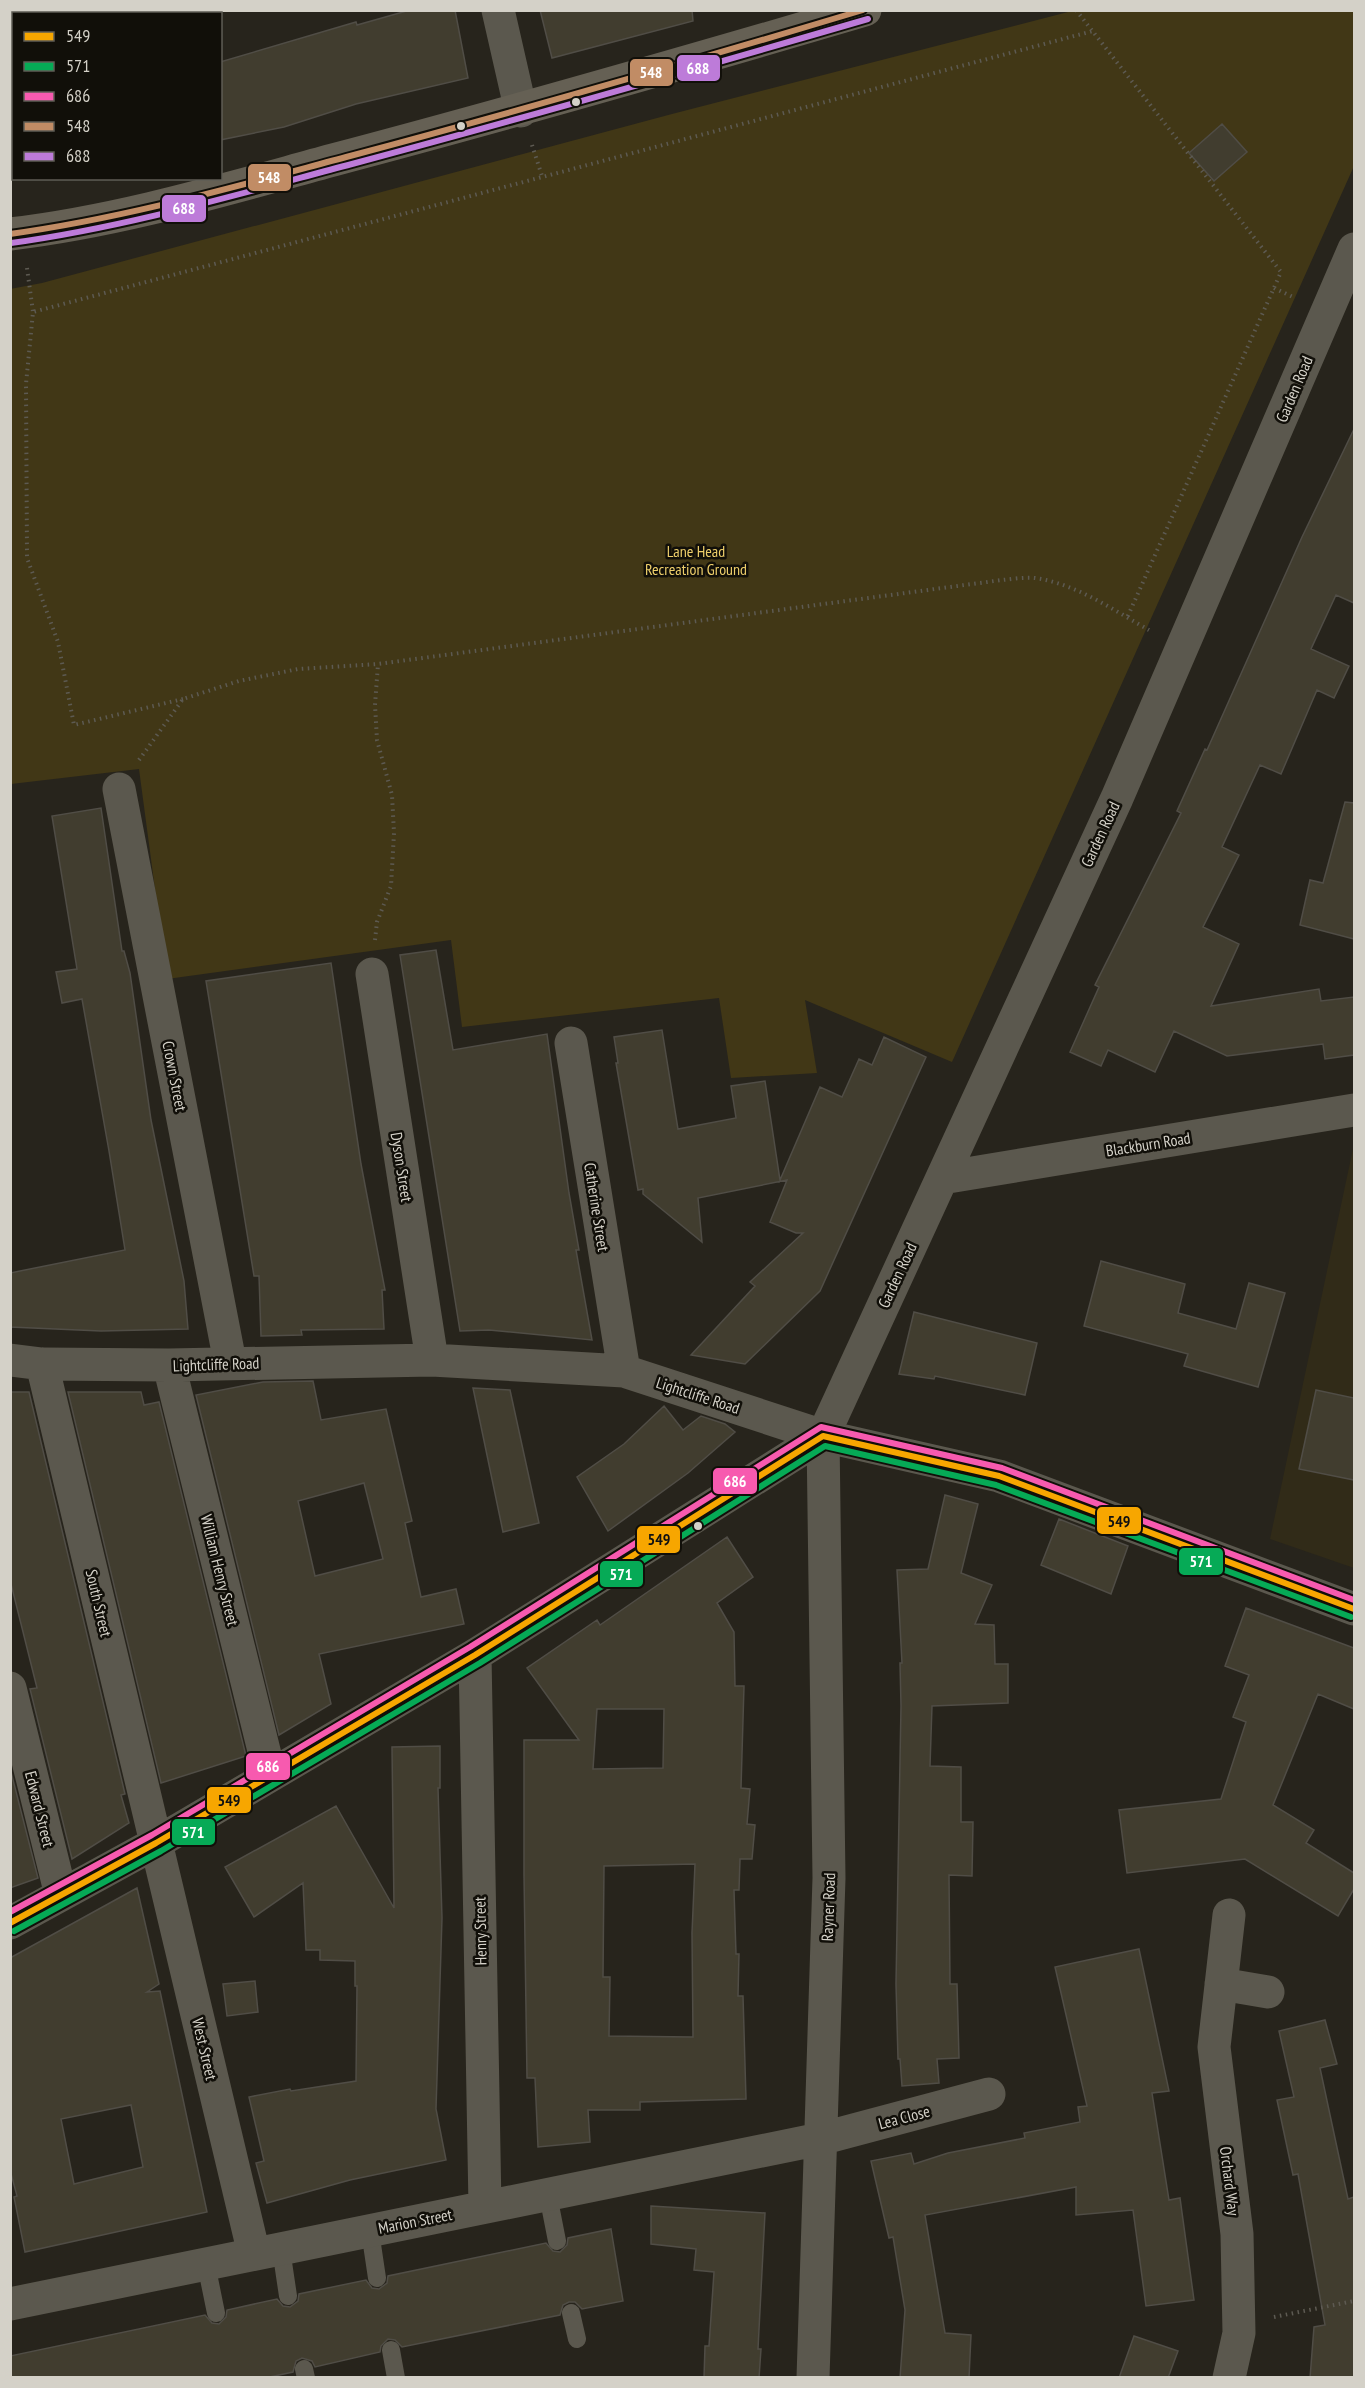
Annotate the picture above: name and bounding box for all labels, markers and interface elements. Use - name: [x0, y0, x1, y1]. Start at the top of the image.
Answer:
- legend: [12, 12, 222, 180]
- text: 549: [66, 24, 90, 47]
- text: 571: [66, 54, 90, 77]
- line badge: 688: [676, 54, 721, 82]
- line badge: 548: [629, 58, 674, 87]
- text: 688: [687, 58, 709, 78]
- text: 548: [640, 62, 662, 82]
- text: 686: [66, 84, 90, 107]
- unlabelled marker: [570, 96, 582, 108]
- text: 548: [66, 114, 90, 137]
- unlabelled marker: [455, 120, 467, 132]
- text: 688: [66, 144, 90, 167]
- line badge: 548: [247, 163, 292, 192]
- text: 548: [258, 167, 280, 187]
- line badge: 688: [161, 194, 207, 223]
- text: 688: [173, 198, 195, 218]
- street label: Garden Road: [1271, 353, 1317, 425]
- park label: Lane Head Recreation Ground: [645, 541, 747, 579]
- street label: Garden Road: [1076, 798, 1124, 870]
- street label: Crown Street: [158, 1039, 192, 1113]
- street label: Blackburn Road: [1104, 1127, 1192, 1161]
- street label: Dyson Street: [387, 1131, 417, 1204]
- street label: Catherine Street: [580, 1161, 614, 1253]
- street label: Garden Road: [873, 1239, 921, 1311]
- street label: Lightcliffe Road: [172, 1352, 260, 1376]
- street label: Lightcliffe Road: [654, 1372, 742, 1418]
- line badge: 686: [712, 1467, 758, 1495]
- text: 686: [724, 1471, 747, 1491]
- line badge: 549: [1096, 1506, 1142, 1535]
- text: 549: [1108, 1511, 1130, 1531]
- street label: William Henry Street: [197, 1512, 244, 1628]
- unlabelled marker: [692, 1520, 704, 1532]
- line badge: 549: [636, 1525, 681, 1554]
- text: 549: [648, 1529, 670, 1549]
- line badge: 571: [1178, 1547, 1224, 1576]
- text: 571: [1190, 1551, 1212, 1571]
- line badge: 571: [599, 1560, 644, 1588]
- text: 571: [610, 1564, 632, 1584]
- street label: South Street: [82, 1567, 117, 1639]
- line badge: 686: [245, 1752, 291, 1781]
- text: 686: [257, 1756, 280, 1776]
- street label: Edward Street: [21, 1769, 59, 1850]
- line badge: 549: [206, 1786, 252, 1814]
- text: 549: [218, 1790, 240, 1810]
- line badge: 571: [171, 1818, 216, 1846]
- text: 571: [182, 1822, 204, 1842]
- street label: Rayner Road: [817, 1872, 839, 1942]
- street label: Henry Street: [469, 1896, 491, 1965]
- street label: West Street: [188, 2016, 222, 2083]
- street label: Lea Close: [876, 2101, 932, 2133]
- street label: Orchard Way: [1216, 2145, 1244, 2217]
- street label: Marion Street: [376, 2204, 454, 2238]

